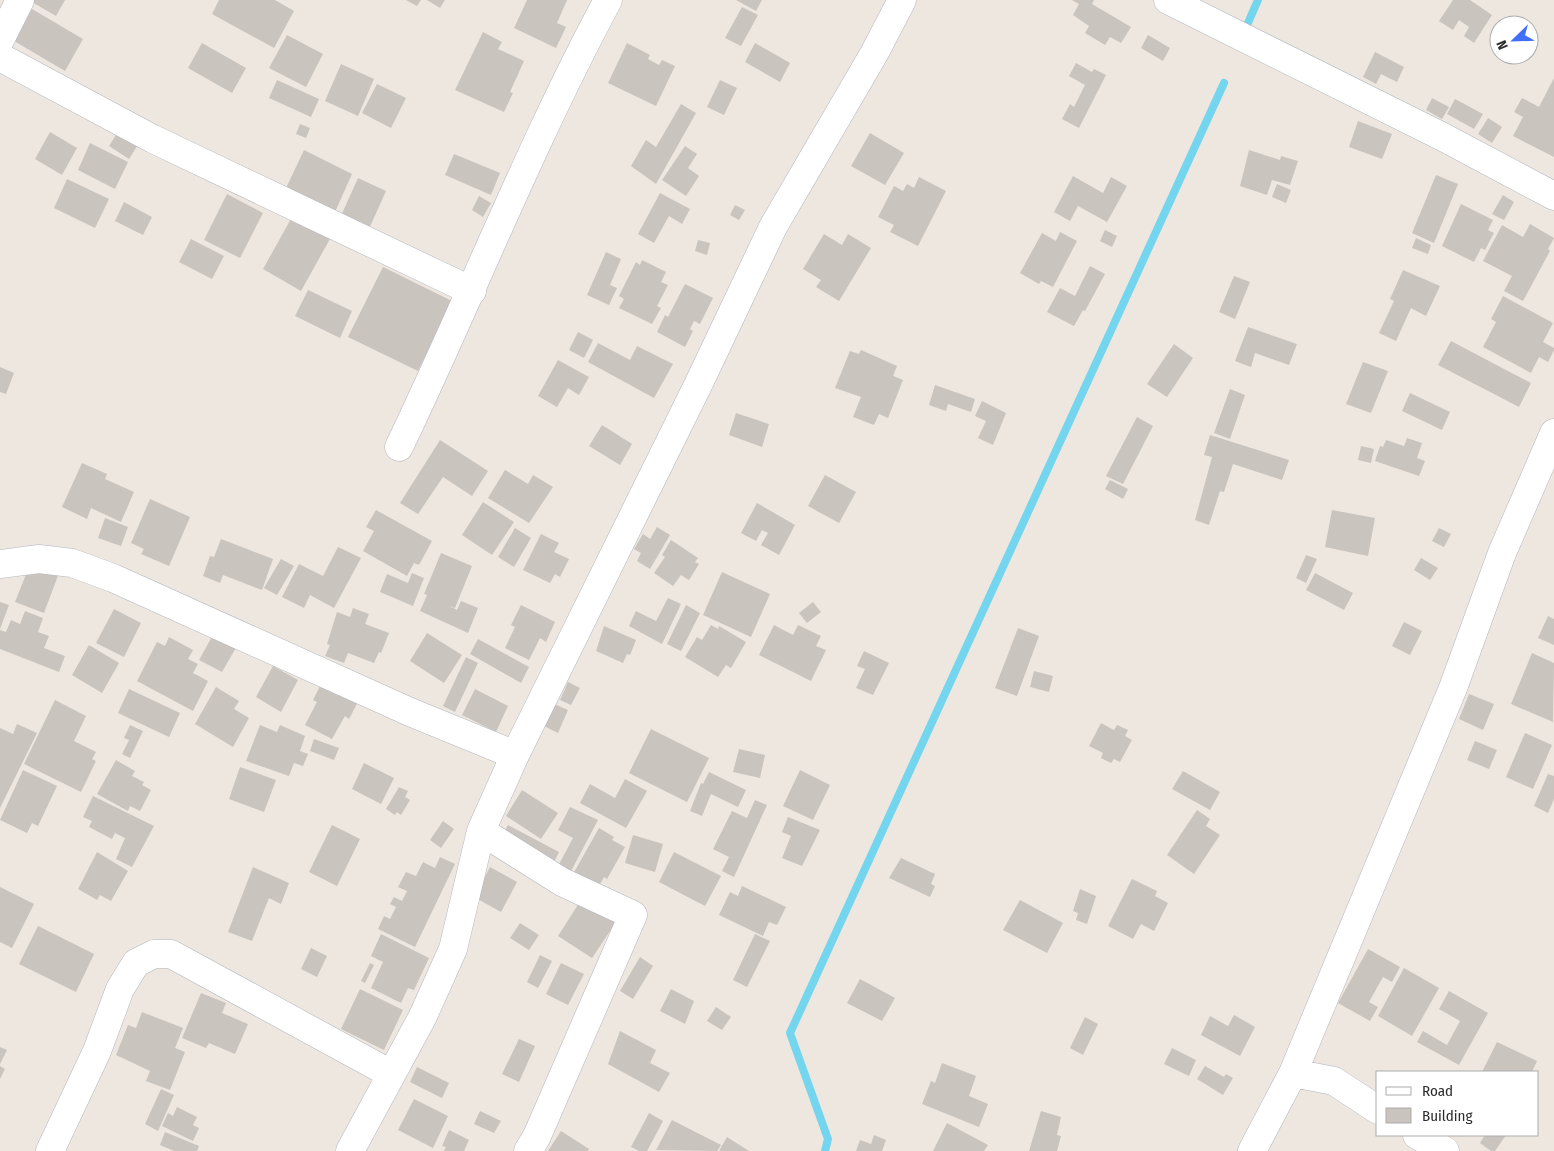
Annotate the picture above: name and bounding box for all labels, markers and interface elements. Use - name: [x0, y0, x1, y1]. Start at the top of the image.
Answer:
- north arrow: [1489, 15, 1539, 65]
- text: N: [1493, 38, 1512, 52]
- legend: [1376, 1071, 1539, 1136]
- text: Road: [1422, 1082, 1453, 1100]
- text: Building: [1422, 1107, 1473, 1125]

